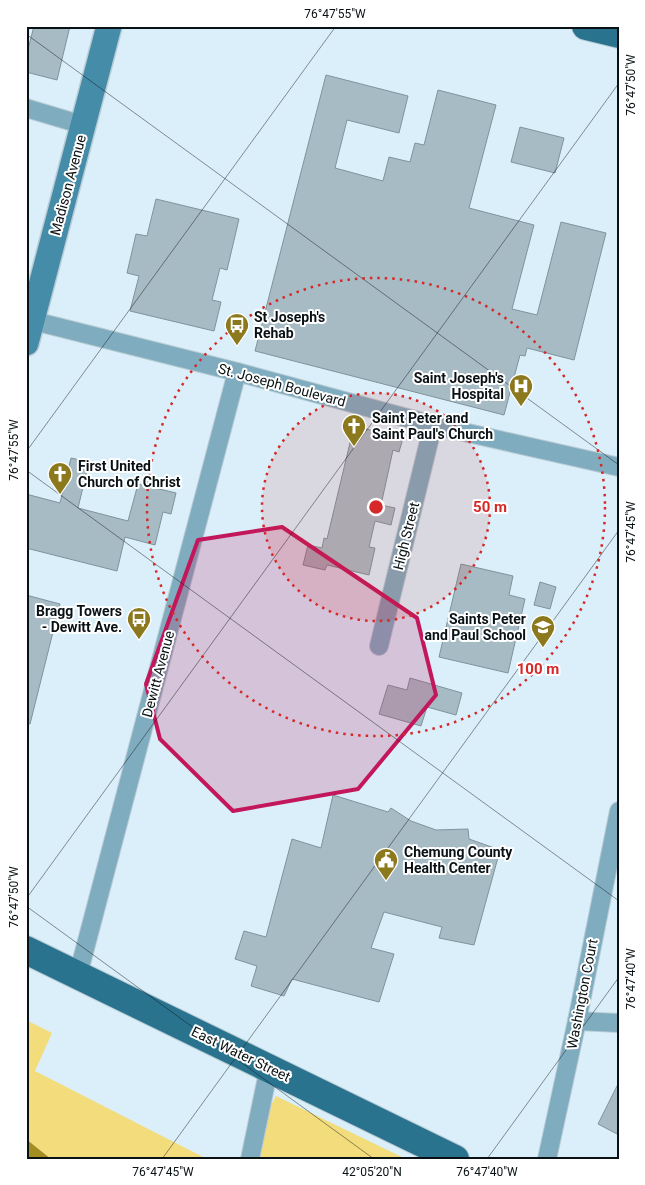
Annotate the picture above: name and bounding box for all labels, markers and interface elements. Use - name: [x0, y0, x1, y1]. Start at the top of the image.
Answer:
- text: 76°47'55"W: [304, 7, 366, 21]
- text: 76°47'50"W: [624, 54, 638, 116]
- street label: Madison Avenue: [47, 133, 89, 237]
- place label: St Joseph's Rehab: [254, 309, 325, 341]
- bus stop icon: St Joseph's Rehab: [224, 312, 250, 346]
- street label: St. Joseph Boulevard: [216, 360, 348, 410]
- place label: Saint Joseph's Hospital: [414, 370, 504, 402]
- hospital icon: Saint Joseph's Hospital: [508, 373, 534, 407]
- place label: Saint Peter and Saint Paul's Church: [372, 410, 493, 442]
- church icon: Saint Peter and Saint Paul's Church: [341, 413, 367, 447]
- text: 76°47'55"W: [7, 419, 21, 481]
- place label: First United Church of Christ: [78, 458, 181, 490]
- church icon: First United Church of Christ: [47, 461, 73, 495]
- centre of rings: [367, 498, 385, 516]
- text: 50 m: [473, 498, 507, 516]
- street label: High Street: [390, 500, 422, 572]
- text: 76°47'45"W: [624, 501, 638, 563]
- place label: Bragg Towers - Dewitt Ave.: [36, 603, 122, 635]
- bus stop icon: Bragg Towers - Dewitt Ave.: [126, 606, 152, 640]
- place label: Saints Peter and Paul School: [425, 611, 526, 643]
- school or university icon: Saints Peter and Paul School: [530, 614, 556, 648]
- street label: Dewitt Avenue: [139, 629, 177, 719]
- text: 100 m: [517, 660, 559, 678]
- place label: Chemung County Health Center: [404, 844, 513, 876]
- public building icon: Chemung County Health Center: [373, 847, 399, 881]
- text: 76°47'50"W: [7, 866, 21, 928]
- street label: Washington Court: [563, 937, 601, 1050]
- text: 76°47'40"W: [624, 948, 638, 1010]
- street label: East Water Street: [189, 1023, 293, 1085]
- text: 76°47'45"W: [132, 1165, 194, 1179]
- text: 42°05'20"N: [342, 1165, 402, 1179]
- text: 76°47'40"W: [456, 1165, 518, 1179]

